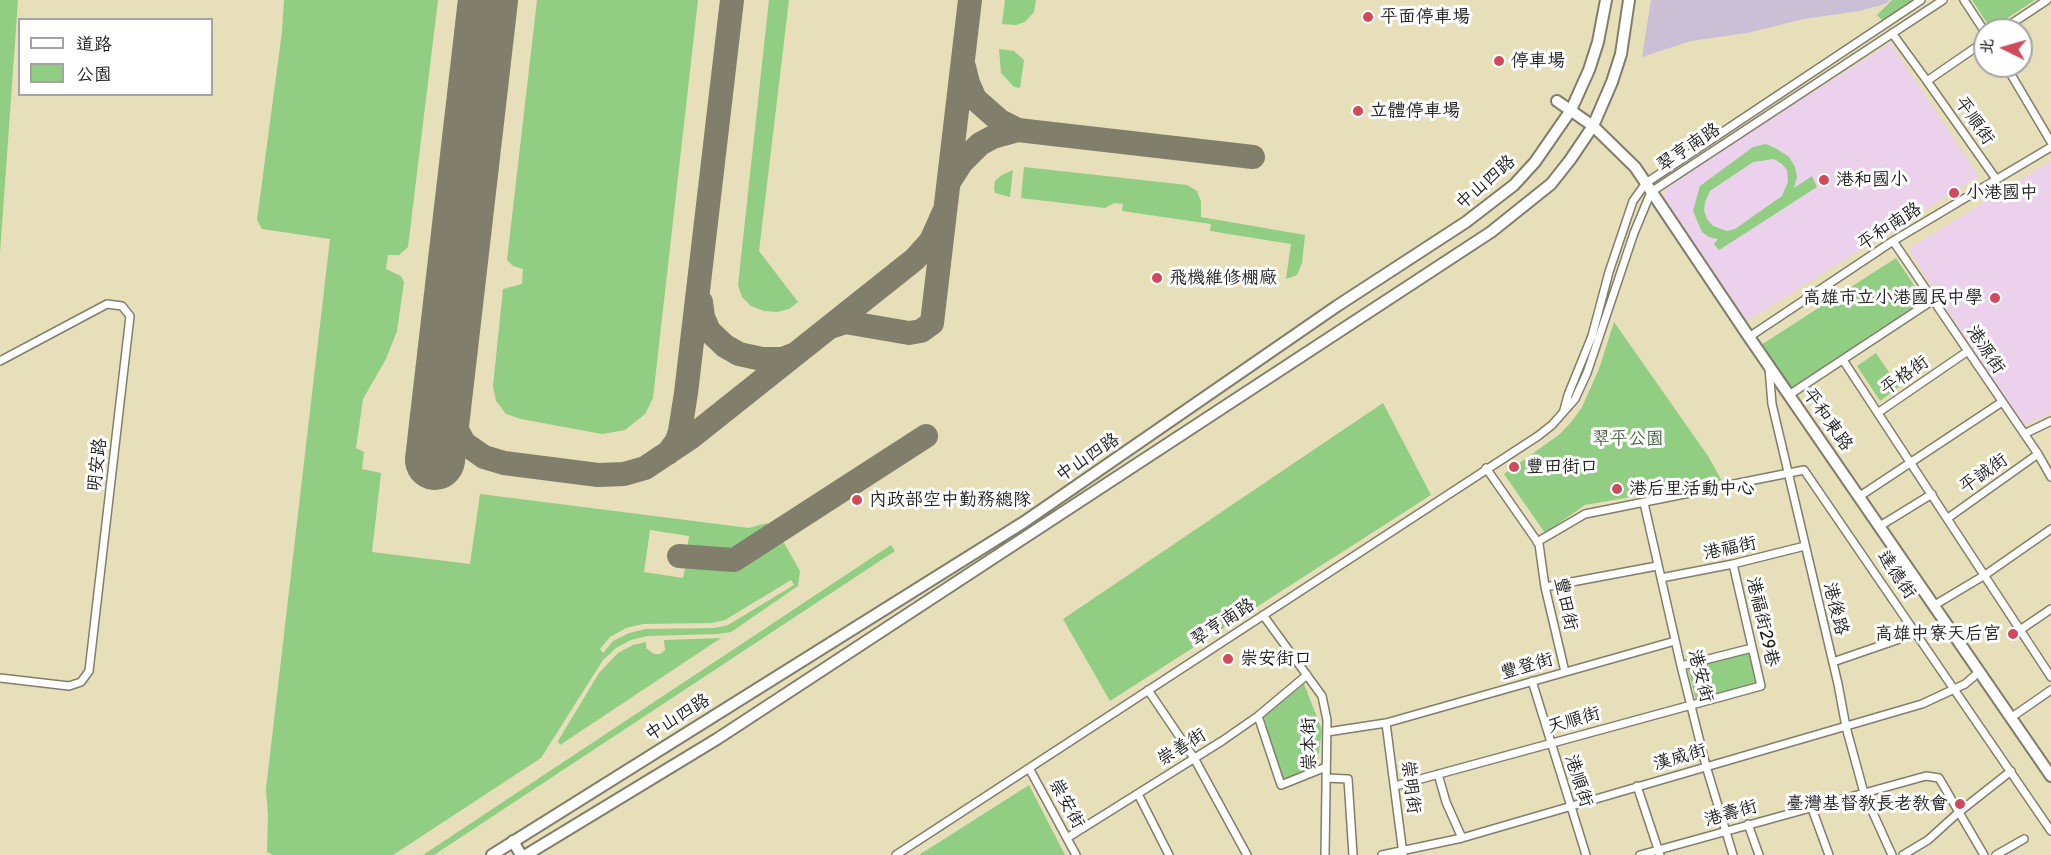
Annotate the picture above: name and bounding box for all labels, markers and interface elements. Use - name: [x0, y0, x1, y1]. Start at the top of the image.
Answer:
- place label: 平面停車場: [1380, 6, 1470, 28]
- marker: 平面停車場: [1361, 10, 1375, 24]
- legend: [18, 18, 213, 96]
- north arrow: [1973, 18, 2033, 78]
- text: 道路: [76, 33, 112, 56]
- text: 北: [1976, 38, 1998, 55]
- place label: 停車場: [1511, 50, 1565, 72]
- marker: 停車場: [1492, 54, 1506, 68]
- text: 公園: [76, 63, 112, 86]
- street label: 平順街: [1950, 93, 1998, 149]
- place label: 立體停車場: [1370, 100, 1460, 122]
- marker: 立體停車場: [1351, 104, 1365, 118]
- street label: 翠亨南路: [1653, 119, 1725, 177]
- street label: 中山四路: [1452, 151, 1520, 215]
- place label: 港和國小: [1836, 169, 1908, 191]
- marker: 港和國小: [1817, 173, 1831, 187]
- place label: 小港國中: [1966, 182, 2038, 204]
- marker: 小港國中: [1947, 186, 1961, 200]
- street label: 平和南路: [1854, 198, 1926, 256]
- place label: 飛機維修棚廠: [1169, 267, 1277, 289]
- marker: 飛機維修棚廠: [1150, 271, 1164, 285]
- place label: 高雄市立小港國民中學: [1803, 287, 1983, 309]
- marker: 高雄市立小港國民中學: [1988, 291, 2002, 305]
- street label: 港源街: [1961, 322, 2009, 378]
- street label: 平格街: [1877, 352, 1933, 400]
- street label: 平和東路: [1798, 384, 1856, 456]
- park label: 翠平公園: [1592, 428, 1664, 450]
- street label: 中山四路: [1052, 429, 1124, 487]
- street label: 明安路: [84, 437, 112, 493]
- street label: 平誠街: [1956, 450, 2012, 498]
- place label: 豐田街口: [1526, 456, 1598, 478]
- marker: 豐田街口: [1507, 460, 1521, 474]
- place label: 港后里活動中心: [1629, 478, 1755, 500]
- marker: 港后里活動中心: [1610, 482, 1624, 496]
- place label: 內政部空中勤務總隊: [869, 489, 1031, 511]
- marker: 內政部空中勤務總隊: [850, 493, 864, 507]
- street label: 港福街: [1701, 533, 1759, 565]
- street label: 達德街: [1872, 547, 1920, 603]
- street label: 豐田街: [1549, 575, 1581, 633]
- street label: 港福街29巷: [1741, 575, 1783, 669]
- street label: 港後路: [1818, 580, 1852, 638]
- street label: 翠亨南路: [1187, 594, 1259, 652]
- place label: 高雄中寮天后宮: [1875, 623, 2001, 645]
- marker: 高雄中寮天后宮: [2006, 627, 2020, 641]
- street label: 港安街: [1683, 647, 1717, 705]
- place label: 崇安街口: [1240, 648, 1312, 670]
- street label: 豐登街: [1498, 649, 1556, 685]
- marker: 崇安街口: [1221, 652, 1235, 666]
- street label: 中山四路: [642, 690, 714, 746]
- street label: 天順街: [1545, 703, 1603, 739]
- street label: 崇本街: [1299, 717, 1321, 771]
- street label: 崇善街: [1153, 725, 1211, 771]
- street label: 漢威街: [1651, 740, 1709, 776]
- street label: 港順街: [1559, 752, 1597, 810]
- street label: 崇明街: [1396, 759, 1424, 815]
- street label: 崇安街: [1043, 775, 1089, 833]
- place label: 臺灣基督教長老教會: [1786, 793, 1948, 815]
- street label: 港壽街: [1702, 796, 1760, 832]
- marker: 臺灣基督教長老教會: [1953, 797, 1967, 811]

